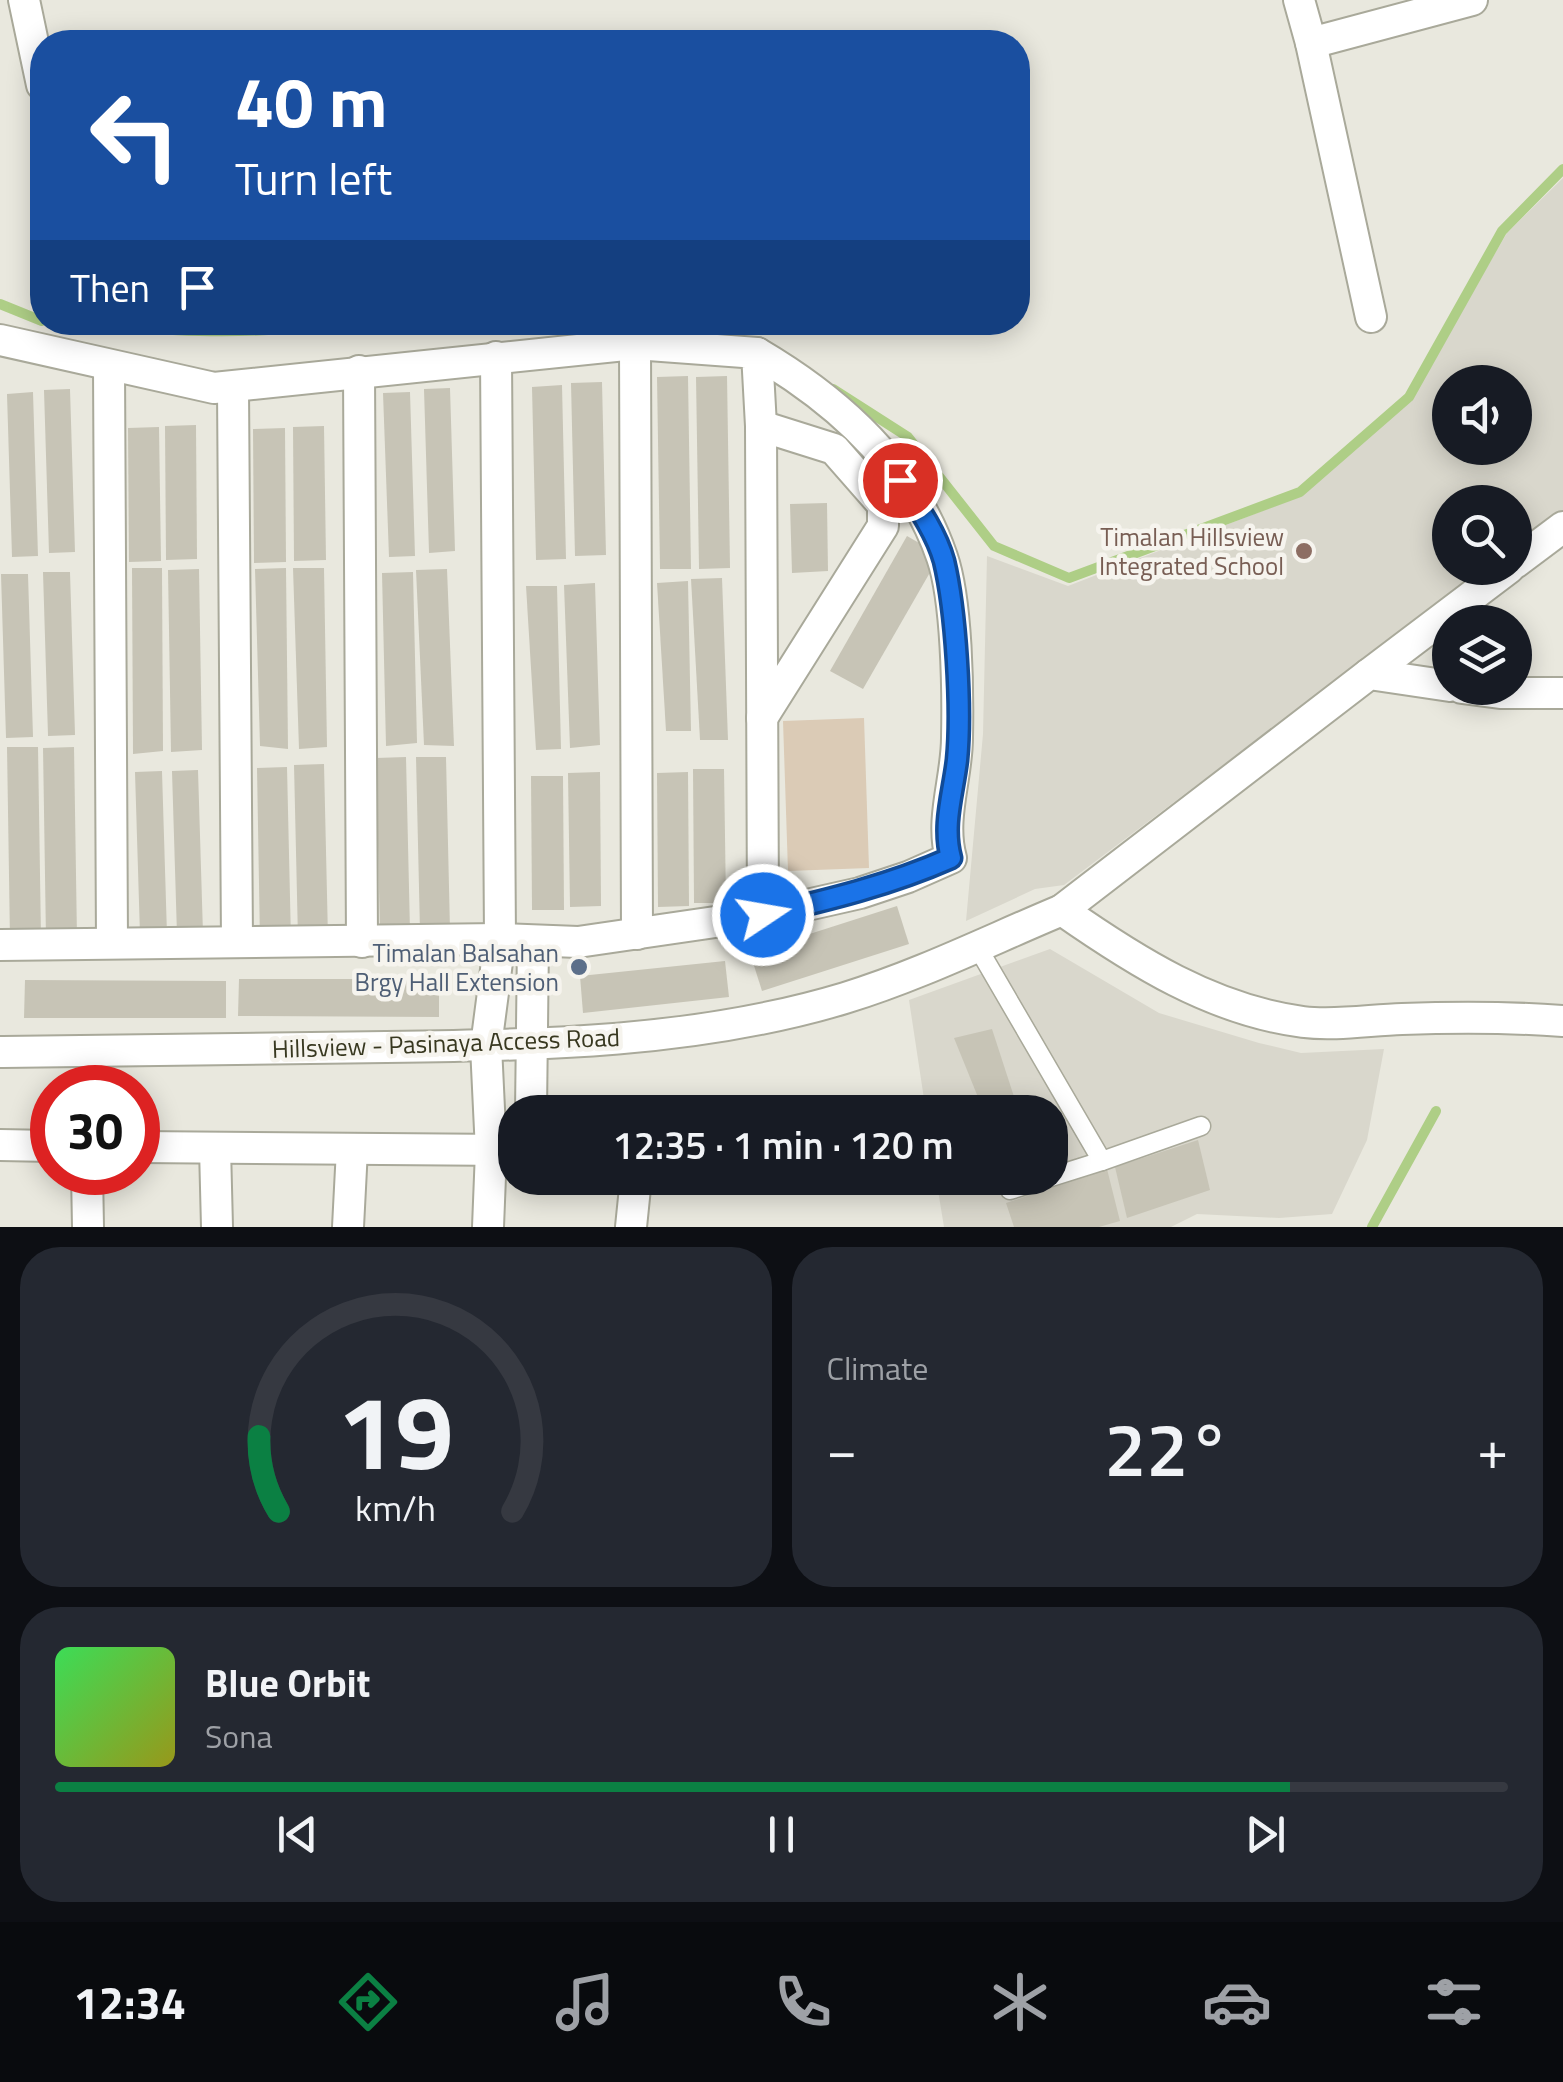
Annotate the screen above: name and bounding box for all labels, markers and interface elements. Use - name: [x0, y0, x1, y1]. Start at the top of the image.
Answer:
- text: 40 m: [235, 48, 388, 154]
- icon: left: [70, 70, 200, 200]
- text: Turn left: [235, 144, 392, 212]
- text: Then: [70, 259, 150, 317]
- icon: arrive: [170, 260, 225, 315]
- map controls: [1432, 365, 1532, 705]
- button: sound: [1432, 365, 1532, 465]
- pin: [858, 438, 943, 523]
- icon: arrive: [873, 453, 928, 508]
- button: search: [1432, 485, 1532, 585]
- place label: Timalan Hillsview Integrated School: [1099, 518, 1284, 585]
- marker: Timalan Hillsview Integrated School: [1293, 540, 1315, 562]
- button: layers: [1432, 605, 1532, 705]
- position arrow: [711, 863, 815, 967]
- place label: Timalan Balsahan Brgy Hall Extension: [355, 934, 559, 1001]
- marker: Timalan Balsahan Brgy Hall Extension: [568, 956, 590, 978]
- street label: Hillsview - Pasinaya Access Road: [271, 1018, 621, 1068]
- speed limit sign: 30: [30, 1065, 160, 1195]
- text: 12:35 · 1 min · 120 m: [612, 1116, 954, 1174]
- text: Climate: [827, 1344, 928, 1392]
- text: 19: [338, 1351, 454, 1509]
- text: 22°: [1104, 1391, 1230, 1505]
- text: −: [827, 1407, 857, 1490]
- text: +: [1477, 1407, 1508, 1490]
- text: km/h: [355, 1480, 436, 1535]
- text: Blue Orbit: [205, 1654, 370, 1712]
- text: Sona: [205, 1712, 272, 1760]
- icon: previous: [270, 1807, 325, 1862]
- icon: pause: [754, 1807, 809, 1862]
- icon: next: [1238, 1807, 1293, 1862]
- icon: directions: [333, 1967, 403, 2037]
- icon: music: [550, 1967, 620, 2037]
- icon: phone: [768, 1967, 838, 2037]
- icon: climate: [985, 1967, 1055, 2037]
- icon: car: [1202, 1967, 1272, 2037]
- icon: filters: [1419, 1967, 1489, 2037]
- text: 12:34: [74, 1968, 186, 2036]

